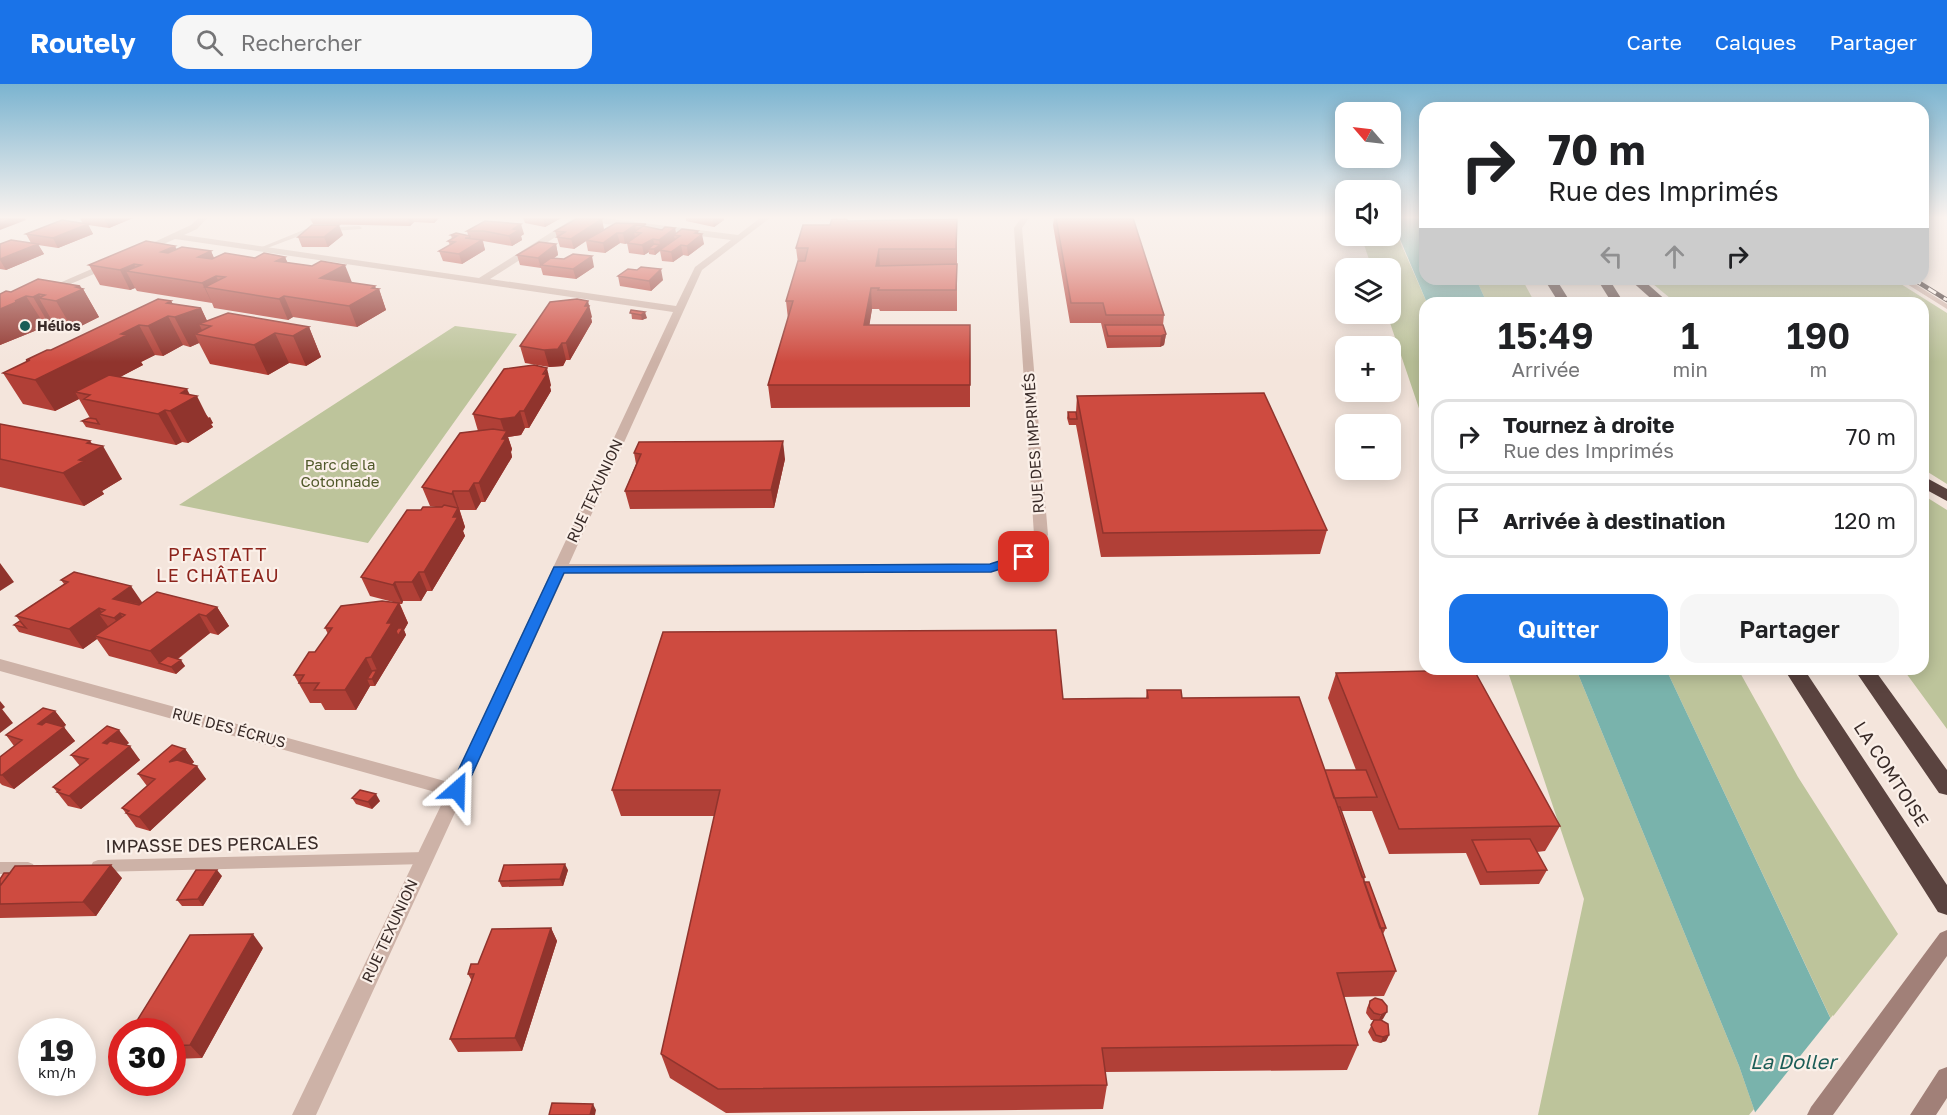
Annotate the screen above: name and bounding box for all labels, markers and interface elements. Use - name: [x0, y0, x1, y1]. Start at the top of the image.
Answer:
- search box: [172, 15, 592, 69]
- text: Routely: [30, 26, 136, 59]
- icon: search: [193, 26, 226, 59]
- text: Rechercher: [241, 29, 362, 56]
- text: Carte: [1626, 29, 1682, 55]
- text: Calques: [1715, 29, 1796, 55]
- text: Partager: [1829, 29, 1917, 55]
- north arrow: [1335, 102, 1401, 168]
- map controls: [1335, 102, 1401, 480]
- text: 70 m: [1548, 124, 1645, 174]
- icon: right: [1449, 126, 1527, 204]
- text: Rue des Imprimés: [1548, 175, 1779, 207]
- button: sound: [1335, 180, 1401, 246]
- icon: left: [1595, 240, 1628, 273]
- icon: ahead: [1658, 240, 1691, 273]
- icon: right: [1721, 240, 1754, 273]
- button: layers: [1335, 258, 1401, 324]
- text: 15:49: [1498, 314, 1594, 357]
- text: 1: [1681, 314, 1699, 357]
- text: 190: [1787, 314, 1850, 357]
- place label: Hélios: [37, 317, 81, 334]
- marker: Hélios: [18, 319, 32, 333]
- button: +: [1335, 336, 1401, 402]
- text: Arrivée: [1512, 357, 1580, 381]
- text: min: [1672, 357, 1708, 381]
- text: m: [1810, 357, 1827, 381]
- street label: RUE DES IMPRIMÉS: [1019, 372, 1047, 514]
- text: Tournez à droite: [1503, 411, 1674, 438]
- button: −: [1335, 414, 1401, 480]
- icon: right: [1452, 420, 1485, 453]
- text: 70 m: [1846, 423, 1896, 450]
- street label: RUE TEXUNION: [562, 436, 626, 545]
- text: Rue des Imprimés: [1503, 438, 1674, 462]
- park label: Parc de la Cotonnade: [300, 455, 380, 490]
- icon: arrive: [1452, 504, 1485, 537]
- text: Arrivée à destination: [1503, 507, 1725, 534]
- text: 120 m: [1834, 507, 1896, 534]
- pin: [998, 531, 1049, 582]
- icon: arrive: [1007, 540, 1040, 573]
- district label: PFASTATT LE CHÂTEAU: [156, 543, 280, 586]
- button: Quitter: [1449, 594, 1668, 663]
- button: Partager: [1680, 594, 1899, 663]
- street label: RUE DES ÉCRUS: [171, 703, 288, 751]
- street label: LA COMTOISE: [1850, 717, 1934, 830]
- position arrow: [425, 758, 489, 822]
- street label: IMPASSE DES PERCALES: [105, 831, 319, 857]
- street label: RUE TEXUNION: [357, 876, 421, 985]
- speed limit sign: 30: [108, 1018, 186, 1096]
- text: 19: [40, 1032, 74, 1068]
- water label: La Doller: [1750, 1049, 1839, 1073]
- text: km/h: [38, 1063, 76, 1081]

